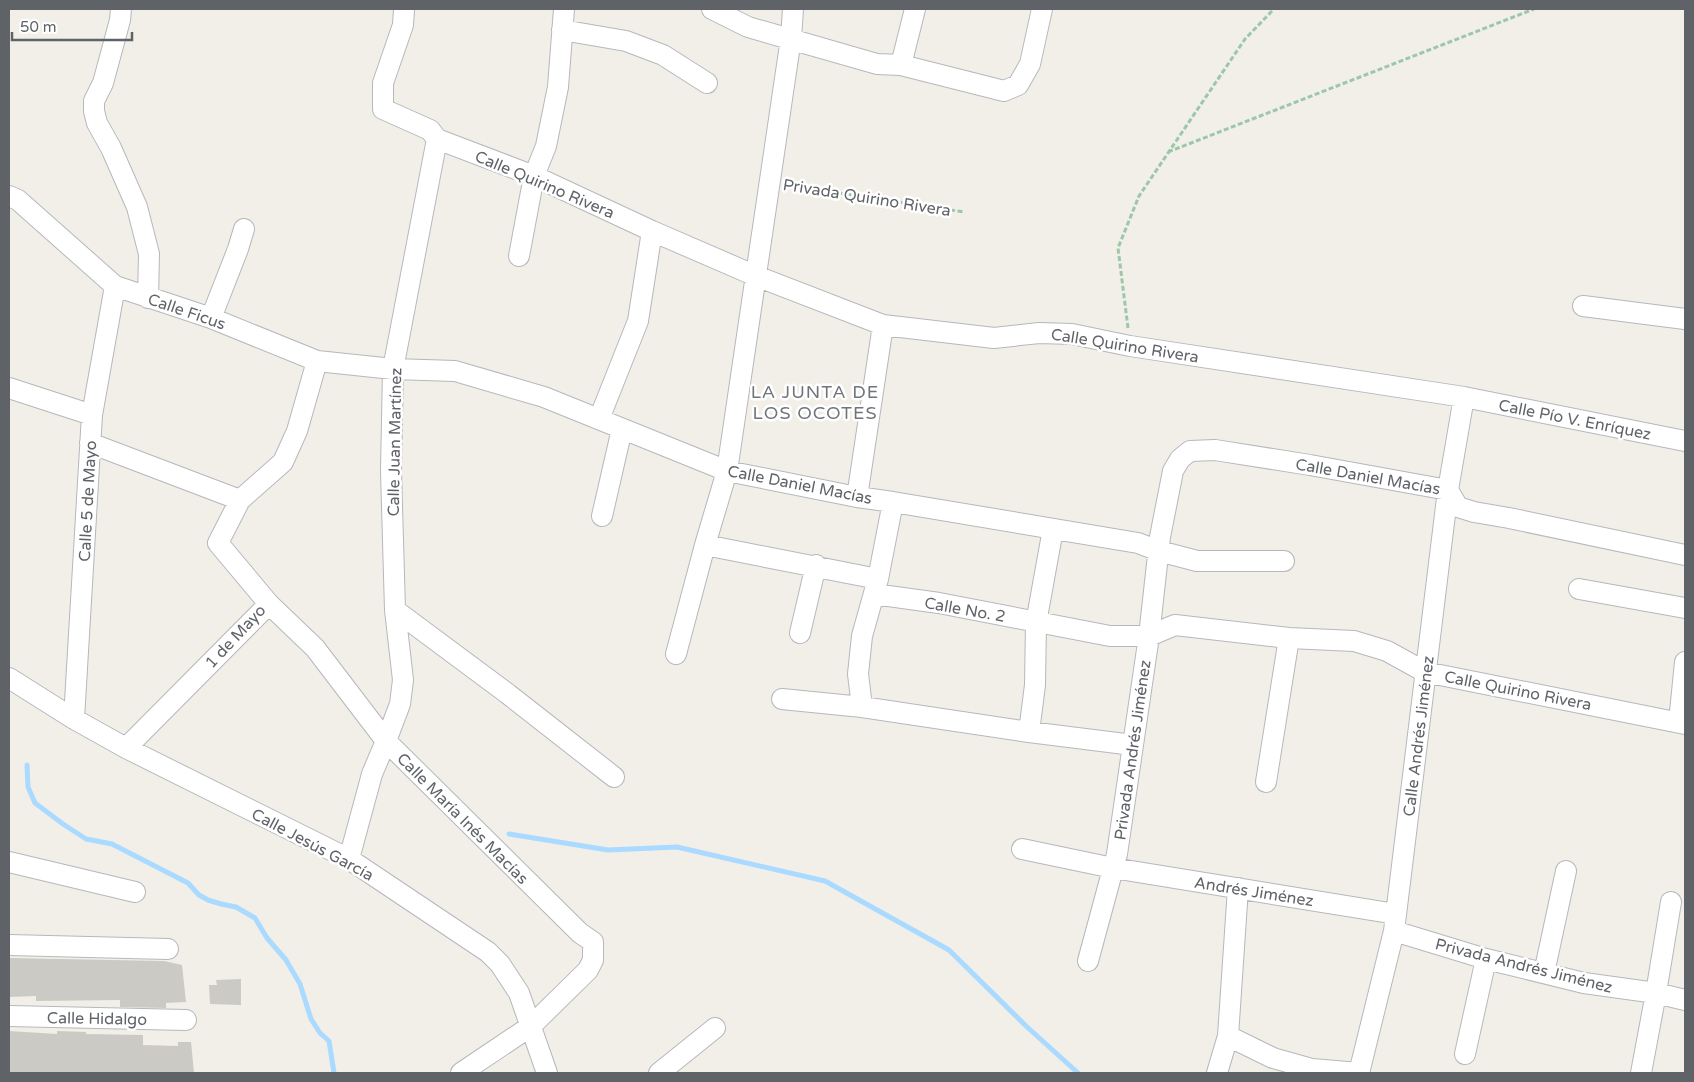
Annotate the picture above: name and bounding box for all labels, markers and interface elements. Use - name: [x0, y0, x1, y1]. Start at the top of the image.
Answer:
- scale bar: [12, 10, 132, 42]
- text: 50 m: [20, 18, 57, 36]
- street label: Calle Quirino Rivera: [472, 146, 617, 223]
- street label: Privada Quirino Rivera: [782, 175, 952, 221]
- street label: Calle Ficus: [145, 289, 228, 335]
- street label: Calle Quirino Rivera: [1049, 324, 1200, 368]
- street label: Calle Juan Martínez: [384, 367, 406, 517]
- district label: LA JUNTA DE LOS OCOTES: [751, 381, 879, 424]
- street label: Calle Pío V. Enríquez: [1497, 395, 1653, 445]
- street label: Calle 5 de Mayo: [75, 440, 101, 562]
- street label: Calle Daniel Macías: [1294, 454, 1442, 500]
- street label: Calle Daniel Macías: [726, 461, 874, 509]
- street label: Calle No. 2: [923, 593, 1007, 627]
- street label: 1 de Mayo: [201, 601, 270, 673]
- street label: Calle Andrés Jiménez: [1399, 655, 1439, 818]
- street label: Privada Andrés Jiménez: [1110, 659, 1156, 842]
- street label: Calle Quirino Rivera: [1442, 667, 1593, 715]
- street label: Calle María Inés Macías: [392, 749, 532, 889]
- street label: Calle Jesús García: [248, 804, 377, 886]
- street label: Andrés Jiménez: [1193, 873, 1315, 911]
- street label: Privada Andrés Jiménez: [1433, 934, 1614, 998]
- street label: Calle Hidalgo: [47, 1008, 147, 1030]

